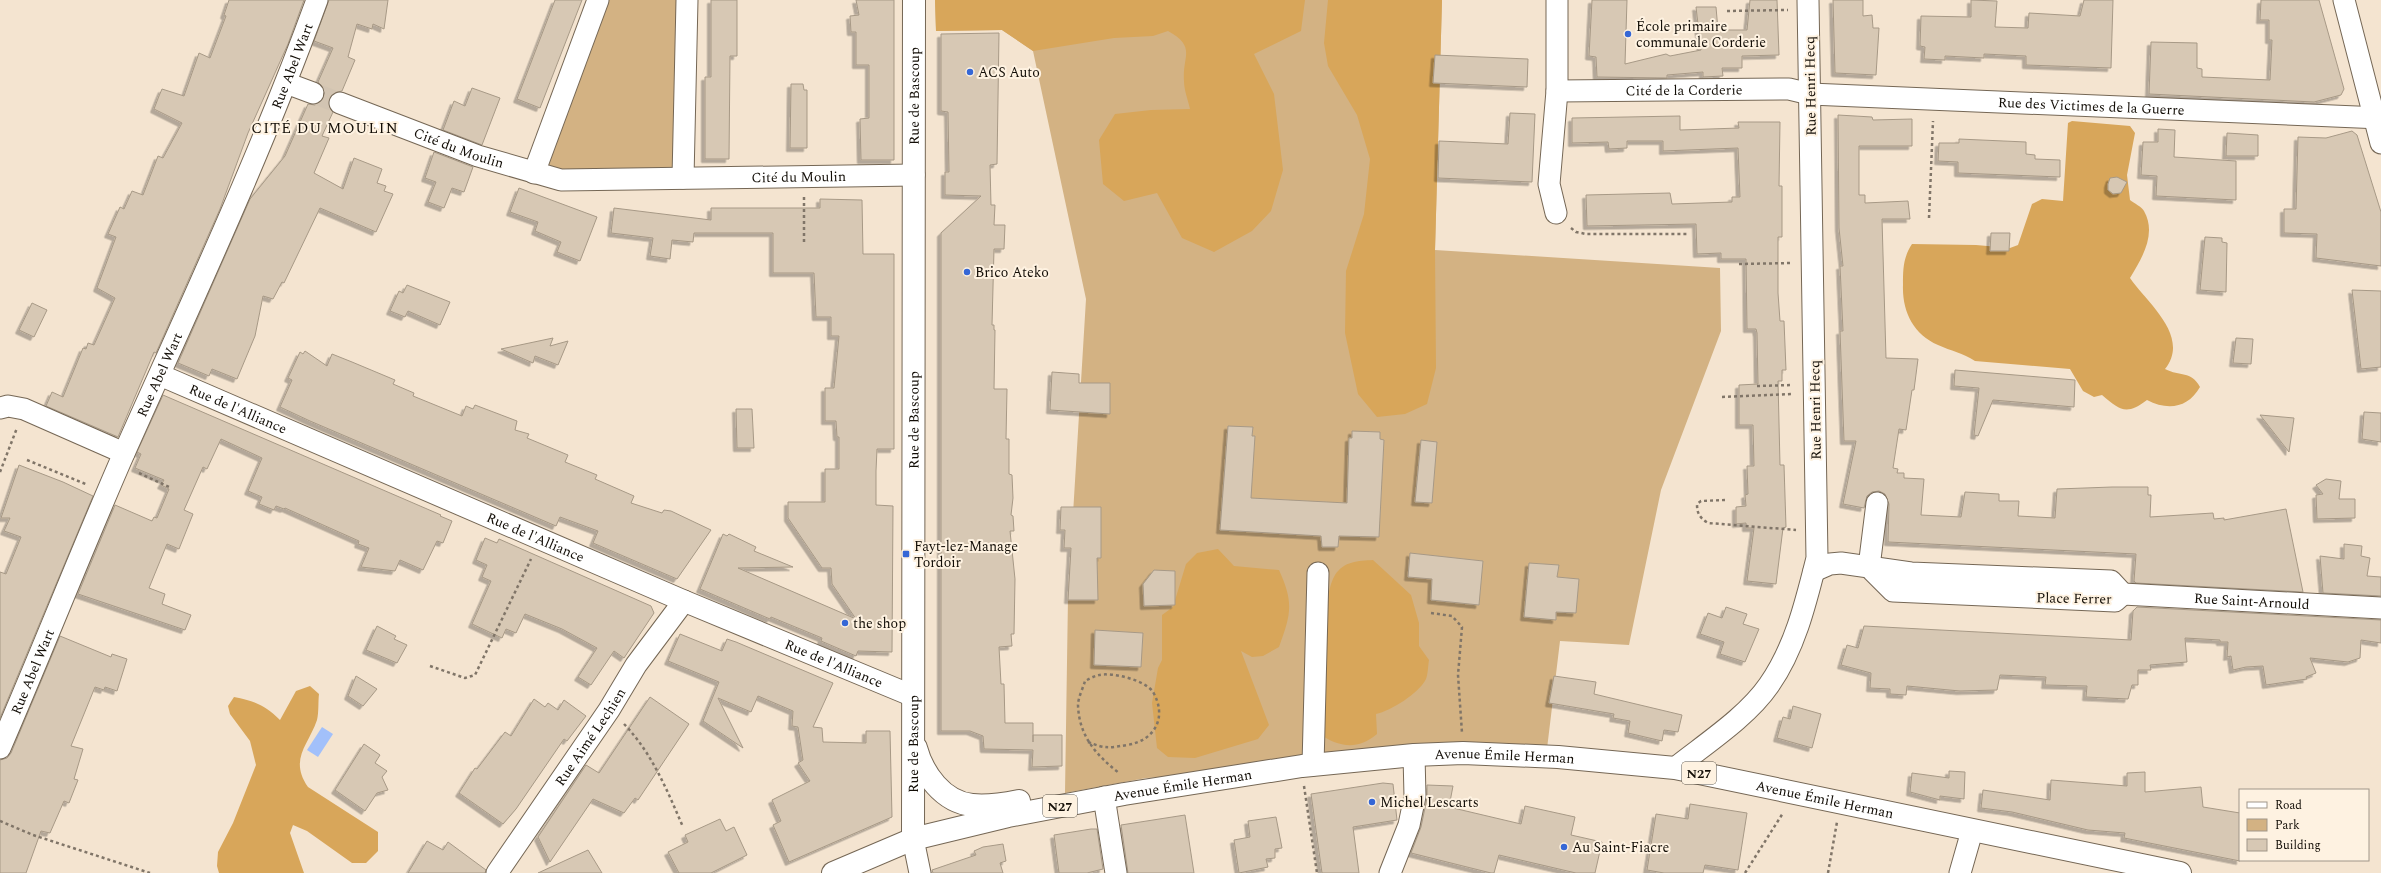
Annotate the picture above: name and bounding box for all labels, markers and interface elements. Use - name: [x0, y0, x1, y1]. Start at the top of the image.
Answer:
- place label: École primaire communale Corderie: [1636, 16, 1766, 53]
- street label: Rue Abel Wart: [266, 20, 319, 112]
- marker: École primaire communale Corderie: [1623, 29, 1633, 39]
- street label: Rue Henri Hecq: [1799, 36, 1822, 136]
- street label: Rue de Bascoup: [904, 47, 925, 145]
- place label: ACS Auto: [978, 62, 1040, 83]
- marker: ACS Auto: [965, 67, 975, 77]
- street label: Cité de la Corderie: [1625, 79, 1743, 101]
- street label: Rue des Victimes de la Guerre: [1997, 92, 2185, 121]
- district label: CITÉ DU MOULIN: [251, 117, 399, 140]
- street label: Cité du Moulin: [410, 122, 506, 174]
- street label: Cité du Moulin: [751, 166, 846, 188]
- place label: Brico Ateko: [975, 262, 1049, 283]
- marker: Brico Ateko: [962, 267, 972, 277]
- street label: Rue Abel Wart: [132, 329, 188, 420]
- street label: Rue Henri Hecq: [1804, 360, 1827, 460]
- street label: Rue de Bascoup: [903, 371, 925, 469]
- street label: Rue de l'Alliance: [186, 379, 290, 440]
- street label: Rue de l'Alliance: [483, 507, 588, 568]
- place label: Fayt-lez-Manage Tordoir: [914, 536, 1018, 573]
- marker: Fayt-lez-Manage Tordoir: [901, 549, 911, 559]
- street label: Place Ferrer: [2036, 587, 2112, 610]
- street label: Rue Saint-Arnould: [2193, 588, 2310, 615]
- place label: the shop: [853, 613, 906, 634]
- marker: the shop: [840, 618, 850, 628]
- street label: Rue Abel Wart: [6, 626, 60, 718]
- street label: Rue de l'Alliance: [781, 634, 886, 694]
- street label: Rue Aimé Lechien: [550, 684, 631, 790]
- street label: Rue de Bascoup: [903, 695, 924, 793]
- street label: Avenue Émile Herman: [1434, 743, 1575, 770]
- road number: N27: [1682, 762, 1716, 784]
- street label: Avenue Émile Herman: [1111, 764, 1254, 807]
- street label: Avenue Émile Herman: [1754, 775, 1895, 824]
- legend: [2239, 789, 2369, 861]
- place label: Michel Lescarts: [1380, 792, 1479, 813]
- road number: N27: [1043, 795, 1077, 817]
- text: Road: [2275, 796, 2302, 815]
- marker: Michel Lescarts: [1367, 797, 1377, 807]
- text: Park: [2275, 816, 2300, 835]
- text: Building: [2275, 836, 2321, 855]
- place label: Au Saint-Fiacre: [1572, 837, 1670, 858]
- marker: Au Saint-Fiacre: [1559, 842, 1569, 852]

